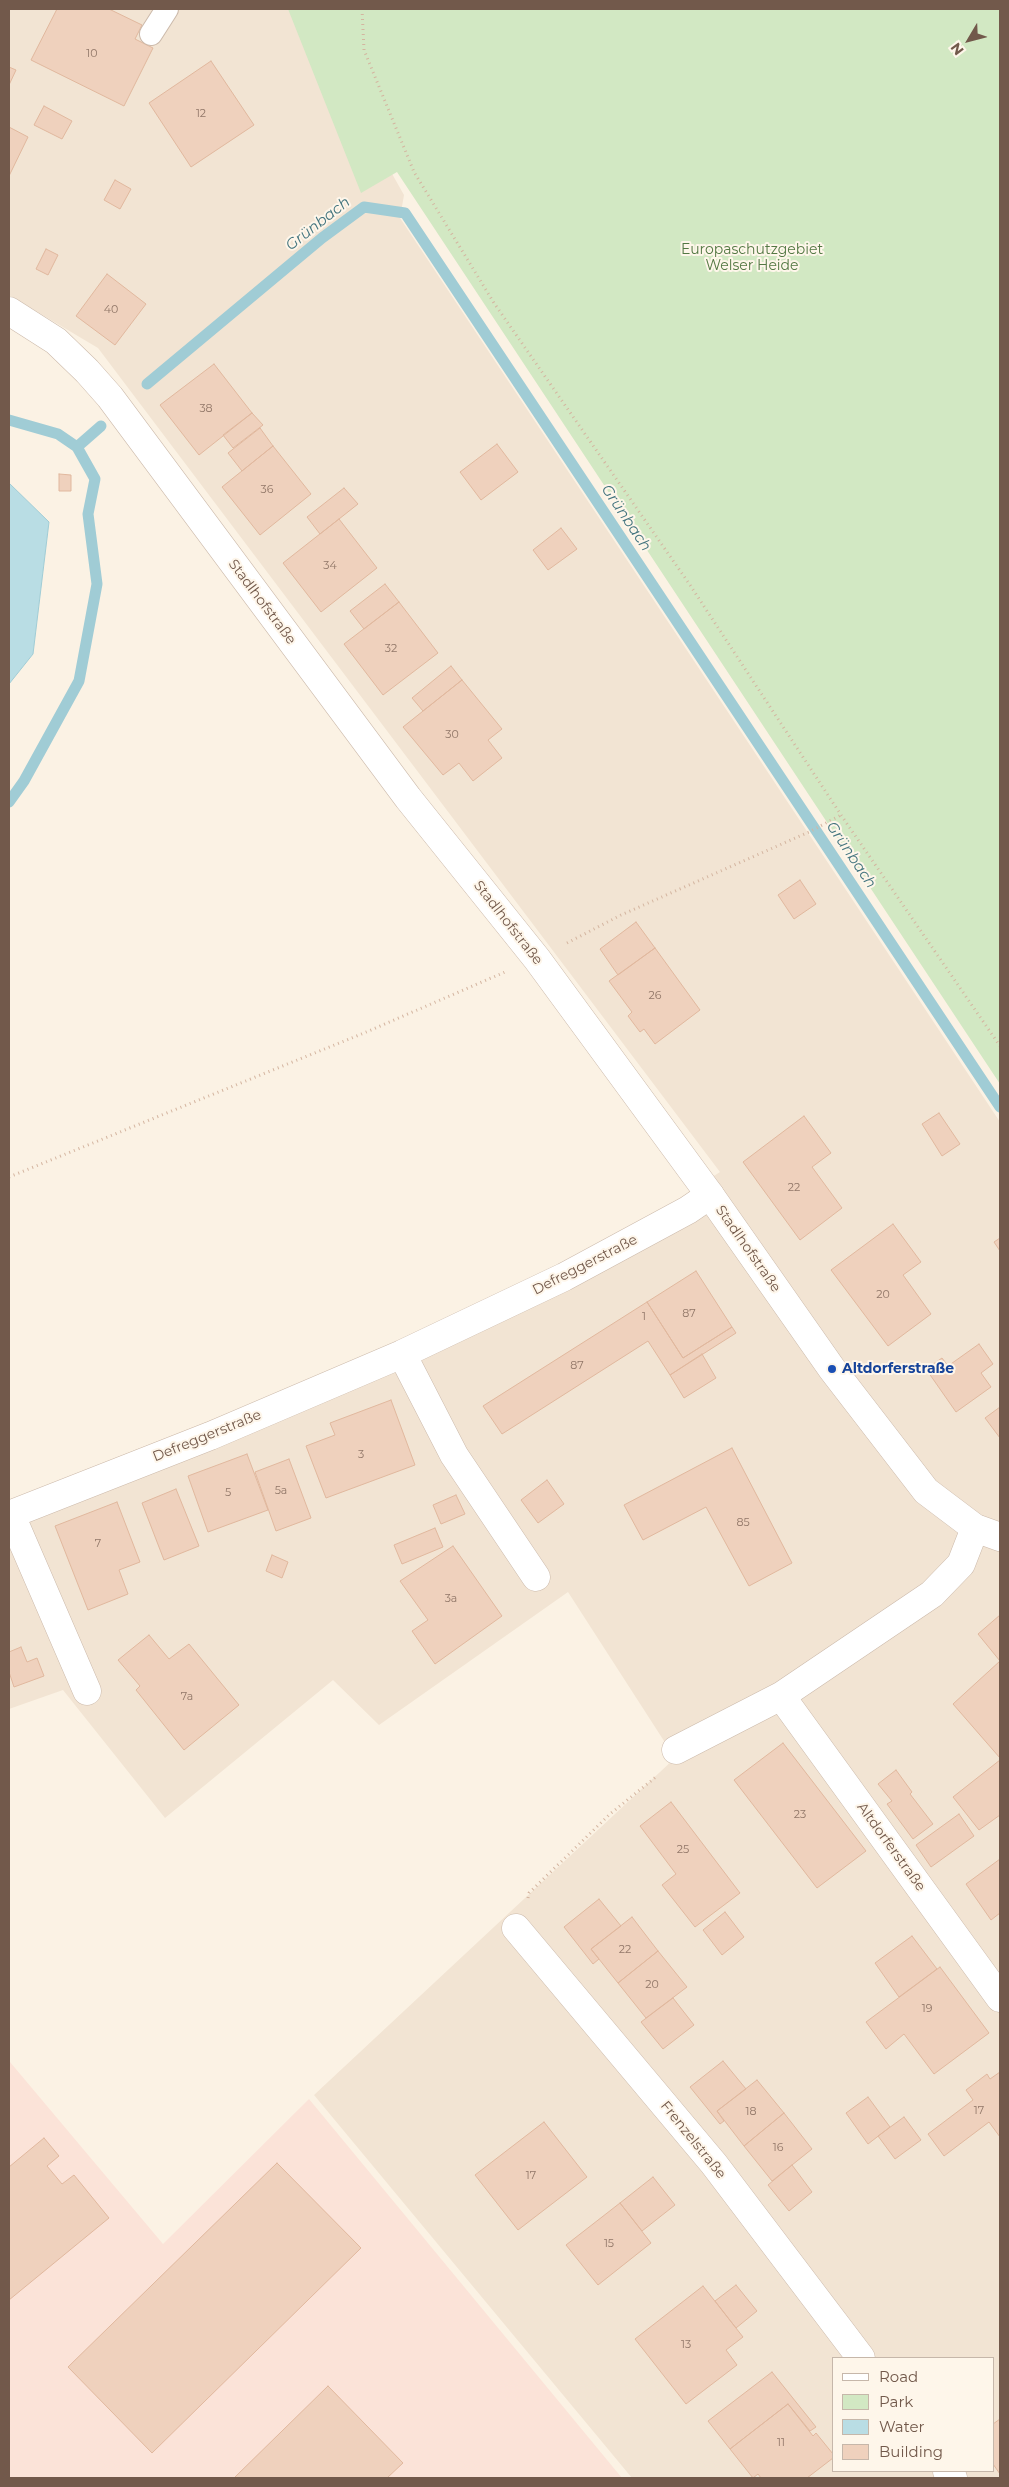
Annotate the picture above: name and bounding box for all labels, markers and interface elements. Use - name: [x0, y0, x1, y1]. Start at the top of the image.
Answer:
- north arrow: [944, 15, 994, 65]
- text: N: [946, 39, 968, 59]
- house number: 10: [86, 47, 98, 61]
- house number: 12: [196, 107, 206, 121]
- water label: Grünbach: [282, 193, 354, 255]
- park label: Europaschutzgebiet Welser Heide: [681, 242, 823, 274]
- house number: 40: [104, 303, 118, 317]
- house number: 38: [199, 402, 213, 416]
- water label: Grünbach: [597, 481, 655, 555]
- house number: 36: [261, 483, 273, 497]
- street label: Stadlhofstraße: [225, 556, 299, 648]
- house number: 34: [323, 559, 337, 573]
- house number: 32: [385, 642, 397, 656]
- house number: 30: [445, 728, 459, 742]
- water label: Grünbach: [822, 818, 880, 892]
- street label: Stadlhofstraße: [470, 878, 546, 968]
- house number: 26: [649, 989, 661, 1003]
- house number: 22: [788, 1181, 800, 1195]
- street label: Stadlhofstraße: [712, 1202, 784, 1296]
- street label: Defreggerstraße: [530, 1231, 640, 1299]
- house number: 20: [876, 1288, 890, 1302]
- house number: 87: [682, 1307, 696, 1321]
- house number: 1: [642, 1310, 646, 1324]
- house number: 87: [570, 1359, 584, 1373]
- place label: Altdorferstraße: [842, 1361, 954, 1377]
- marker: Altdorferstraße: [826, 1363, 838, 1375]
- street label: Defreggerstraße: [150, 1407, 264, 1465]
- house number: 3: [358, 1448, 364, 1462]
- house number: 5a: [275, 1484, 287, 1498]
- house number: 5: [225, 1486, 231, 1500]
- house number: 85: [736, 1516, 750, 1530]
- house number: 7: [95, 1537, 101, 1551]
- house number: 3a: [445, 1592, 457, 1606]
- house number: 7a: [181, 1690, 193, 1704]
- street label: Altdorferstraße: [853, 1799, 929, 1895]
- house number: 23: [794, 1808, 806, 1822]
- house number: 25: [677, 1843, 689, 1857]
- house number: 22: [619, 1943, 631, 1957]
- house number: 20: [645, 1978, 659, 1992]
- house number: 19: [922, 2002, 932, 2016]
- street label: Frenzelstraße: [657, 2098, 729, 2182]
- house number: 17: [974, 2104, 984, 2118]
- house number: 18: [746, 2105, 756, 2119]
- house number: 16: [773, 2141, 783, 2155]
- house number: 17: [526, 2169, 536, 2183]
- house number: 15: [604, 2237, 614, 2251]
- house number: 13: [681, 2338, 691, 2352]
- legend: [832, 2357, 994, 2472]
- text: Road: [879, 2367, 918, 2386]
- text: Park: [879, 2392, 913, 2411]
- text: Water: [879, 2417, 925, 2436]
- house number: 11: [777, 2436, 785, 2450]
- text: Building: [879, 2442, 943, 2461]

